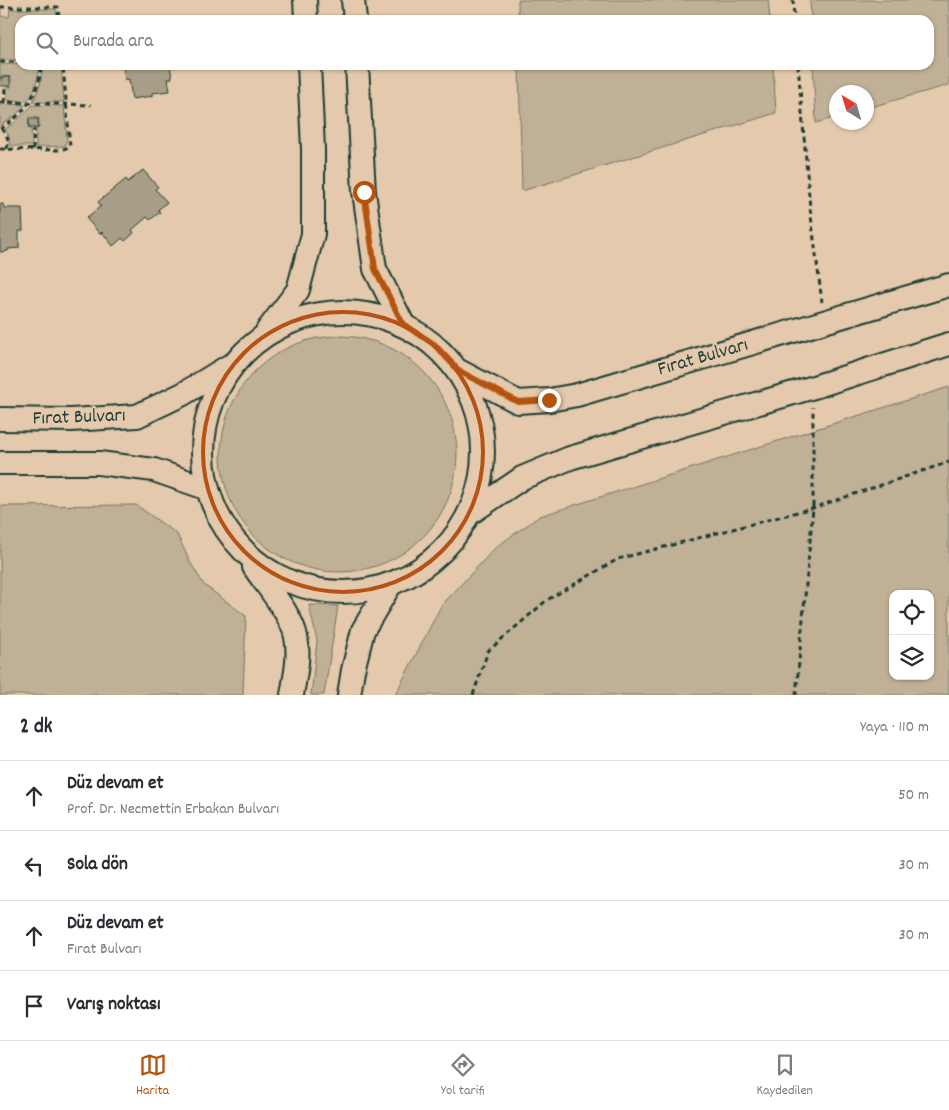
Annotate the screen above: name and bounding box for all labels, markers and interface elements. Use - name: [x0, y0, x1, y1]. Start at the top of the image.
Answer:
- search box: [15, 15, 934, 70]
- icon: search: [33, 29, 61, 57]
- text: Burada ara: [73, 29, 153, 56]
- north arrow: [829, 85, 874, 130]
- route start: [353, 181, 376, 204]
- street label: Fırat Bulvarı: [654, 332, 752, 384]
- route end: [538, 389, 561, 412]
- street label: Fırat Bulvarı: [32, 402, 126, 434]
- map controls: [889, 590, 934, 680]
- button: locate: [889, 590, 934, 635]
- button: layers: [889, 635, 934, 680]
- text: 2 dk: [20, 713, 52, 743]
- text: Yaya · 110 m: [860, 716, 929, 739]
- text: Düz devam et: [67, 771, 163, 798]
- icon: ahead: [20, 782, 48, 810]
- text: 50 m: [898, 784, 929, 807]
- text: Prof. Dr. Necmettin Erbakan Bulvarı: [67, 798, 279, 821]
- icon: left: [20, 852, 48, 880]
- text: Sola dön: [67, 852, 128, 879]
- text: 30 m: [899, 854, 929, 877]
- text: Düz devam et: [67, 911, 163, 938]
- icon: ahead: [20, 922, 48, 950]
- text: 30 m: [899, 924, 929, 947]
- text: Fırat Bulvarı: [67, 938, 141, 961]
- icon: arrive: [20, 992, 48, 1020]
- text: Varış noktası: [67, 992, 161, 1019]
- tab: Harita: [136, 1051, 169, 1101]
- tab: Yol tarifi: [441, 1051, 485, 1101]
- tab: Kaydedilen: [757, 1051, 813, 1101]

